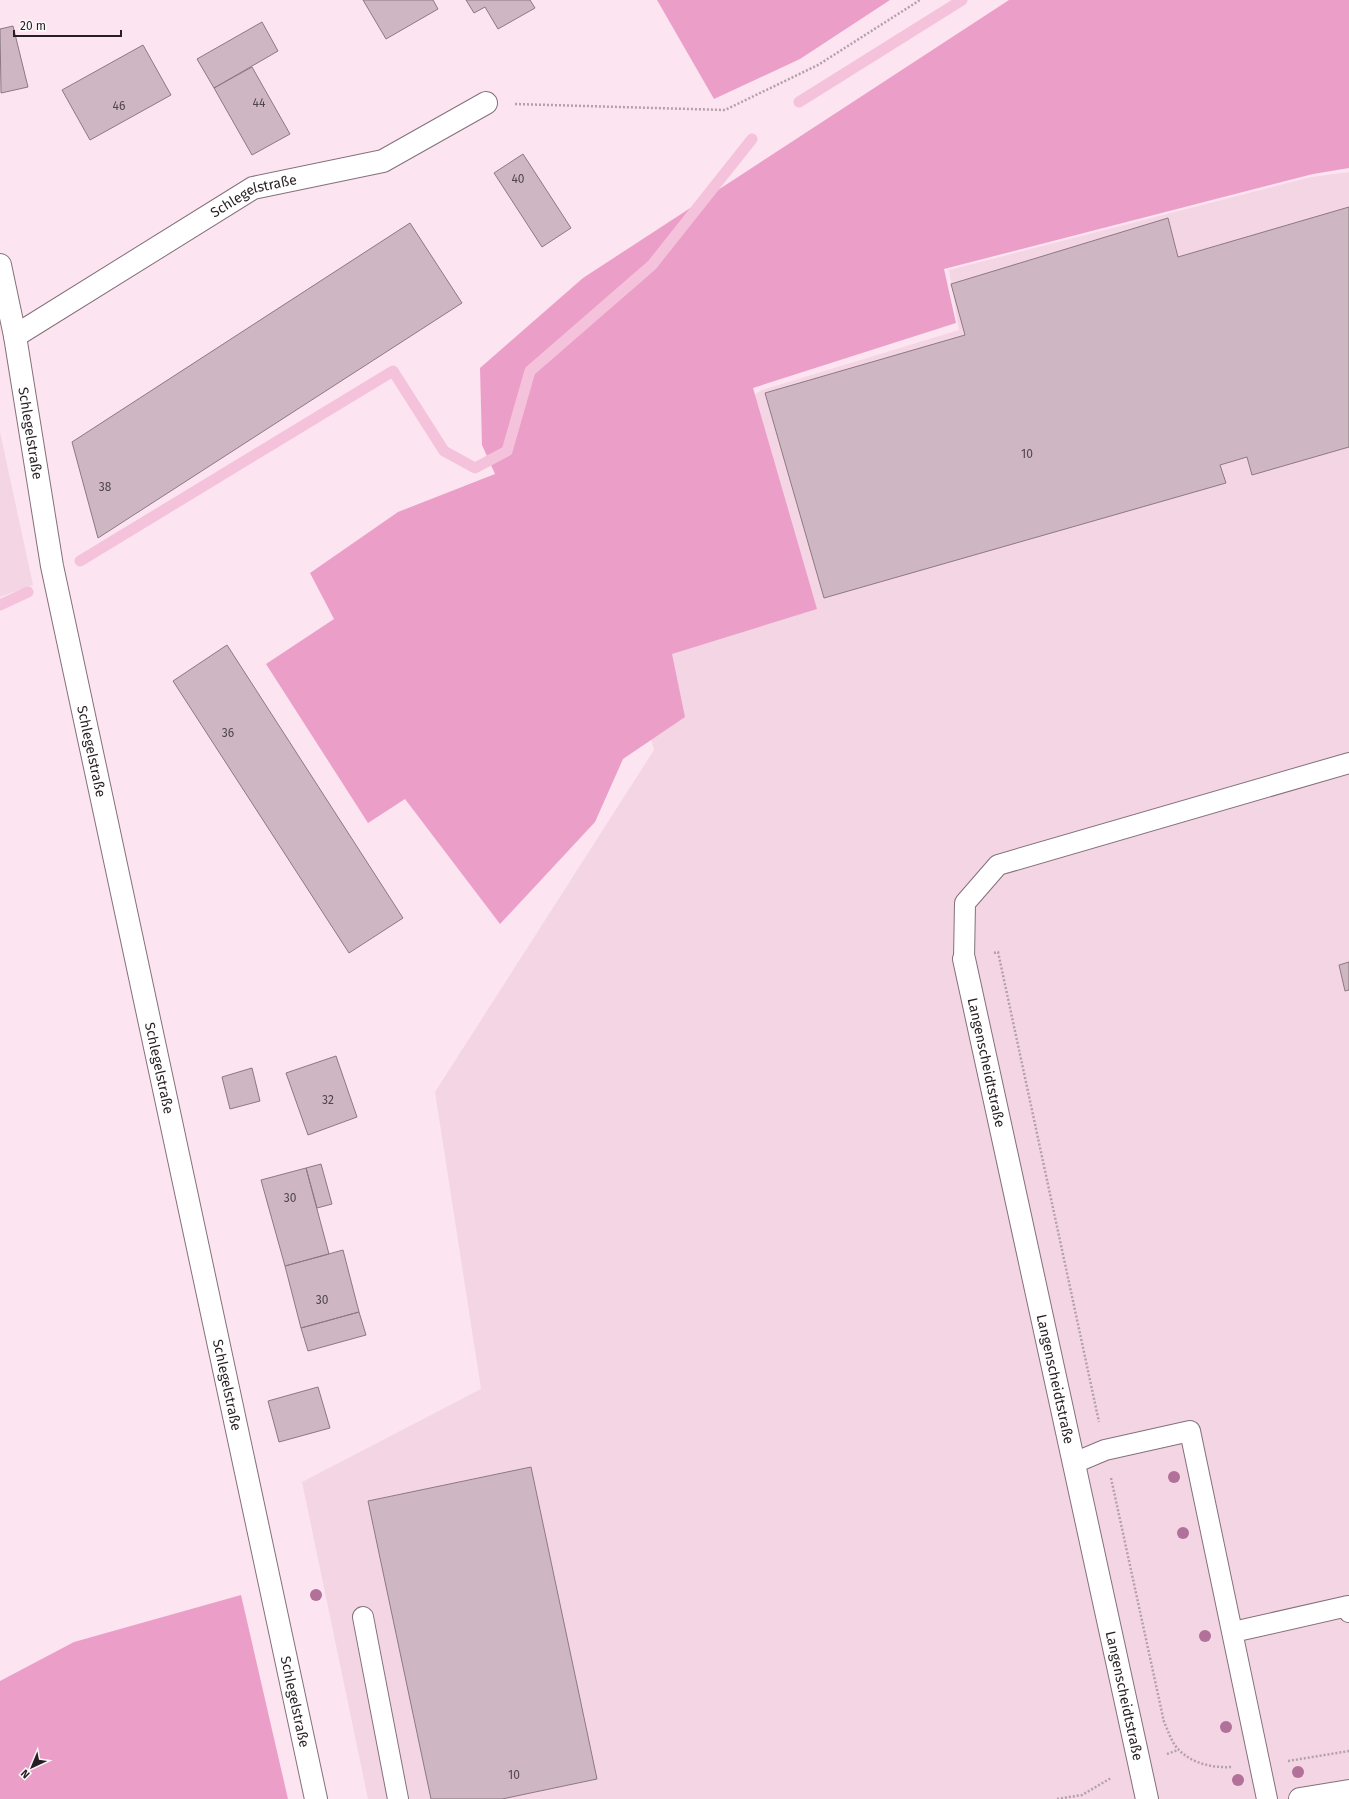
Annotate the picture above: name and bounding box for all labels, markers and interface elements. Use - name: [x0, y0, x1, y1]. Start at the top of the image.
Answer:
- scale bar: [14, 12, 121, 38]
- text: 20 m: [20, 19, 46, 33]
- house number: 44: [253, 96, 266, 110]
- house number: 46: [113, 99, 125, 113]
- street label: Schlegelstraße: [207, 171, 298, 221]
- house number: 40: [511, 172, 525, 186]
- street label: Schlegelstraße: [15, 386, 46, 481]
- house number: 10: [1021, 447, 1033, 461]
- house number: 38: [99, 480, 112, 494]
- street label: Schlegelstraße: [74, 704, 110, 799]
- house number: 36: [222, 726, 234, 740]
- street label: Langenscheidtstraße: [964, 996, 1009, 1129]
- street label: Schlegelstraße: [141, 1021, 178, 1115]
- house number: 32: [322, 1093, 334, 1107]
- house number: 30: [284, 1191, 297, 1205]
- house number: 30: [316, 1293, 329, 1307]
- street label: Langenscheidtstraße: [1033, 1313, 1078, 1446]
- street label: Schlegelstraße: [209, 1338, 245, 1432]
- street label: Langenscheidtstraße: [1102, 1629, 1147, 1762]
- street label: Schlegelstraße: [277, 1654, 313, 1749]
- north arrow: [12, 1747, 52, 1787]
- text: N: [18, 1767, 33, 1781]
- house number: 10: [508, 1768, 520, 1782]

